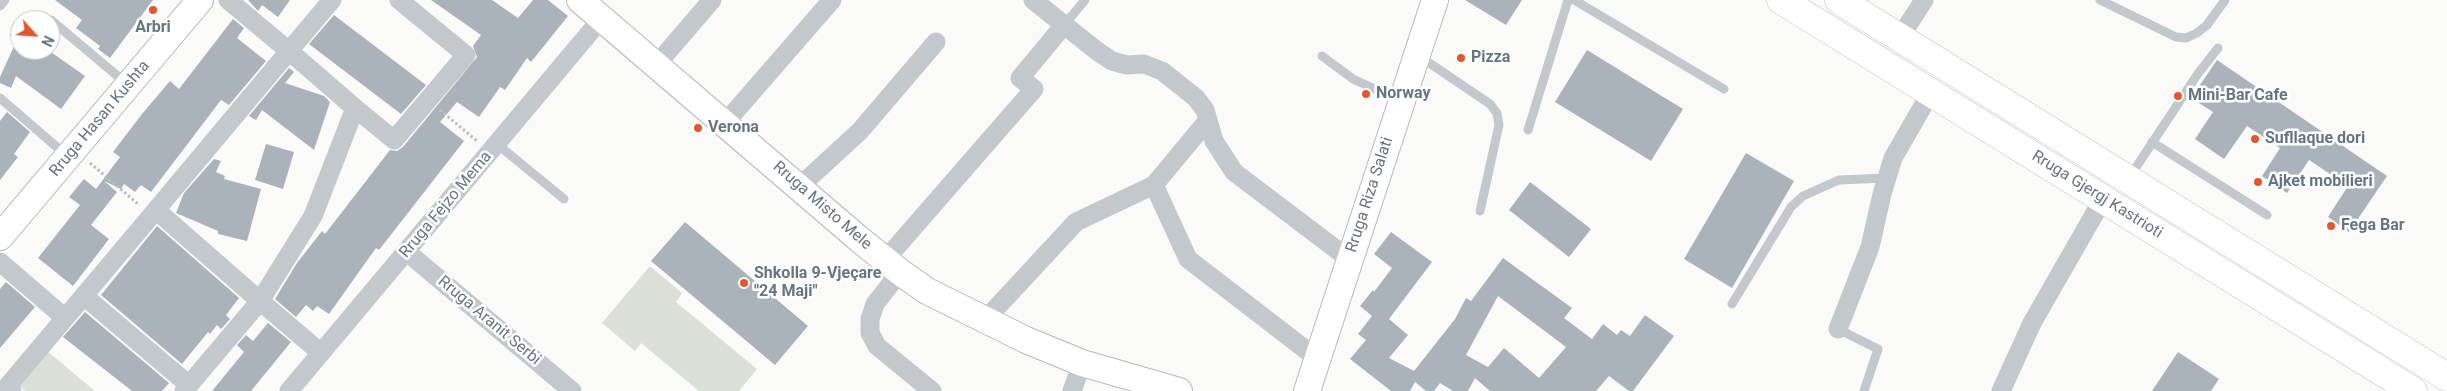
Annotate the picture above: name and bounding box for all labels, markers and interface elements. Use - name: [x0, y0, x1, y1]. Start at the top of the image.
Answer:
- marker: Arbri: [147, 4, 159, 16]
- north arrow: [10, 10, 60, 60]
- place label: Arbri: [135, 18, 171, 38]
- text: N: [38, 33, 57, 49]
- place label: Pizza: [1471, 48, 1510, 68]
- marker: Pizza: [1455, 52, 1467, 64]
- street label: Rruga Hasan Kushta: [46, 57, 154, 181]
- place label: Norway: [1376, 84, 1431, 104]
- place label: Mini-Bar Cafe: [2188, 86, 2288, 106]
- marker: Norway: [1360, 88, 1372, 100]
- marker: Mini-Bar Cafe: [2172, 90, 2184, 102]
- place label: Verona: [708, 118, 759, 138]
- marker: Verona: [692, 122, 704, 134]
- place label: Sufllaque dori: [2265, 129, 2365, 149]
- marker: Sufllaque dori: [2249, 133, 2261, 145]
- street label: Rruga Riza Salati: [1342, 135, 1398, 255]
- street label: Rruga Gjergj Kastrioti: [2028, 147, 2166, 243]
- street label: Rruga Fejzo Mema: [396, 148, 496, 262]
- street label: Rruga Misto Mele: [769, 158, 875, 254]
- place label: Ajket mobilieri: [2268, 172, 2373, 192]
- marker: Ajket mobilieri: [2252, 176, 2264, 188]
- place label: Fega Bar: [2341, 216, 2405, 236]
- marker: Fega Bar: [2325, 220, 2337, 232]
- place label: Shkolla 9-Vjeçare "24 Maji": [754, 264, 881, 302]
- street label: Rruga Aranit Serbi: [434, 272, 544, 370]
- marker: Shkolla 9-Vjeçare "24 Maji": [738, 277, 750, 289]

